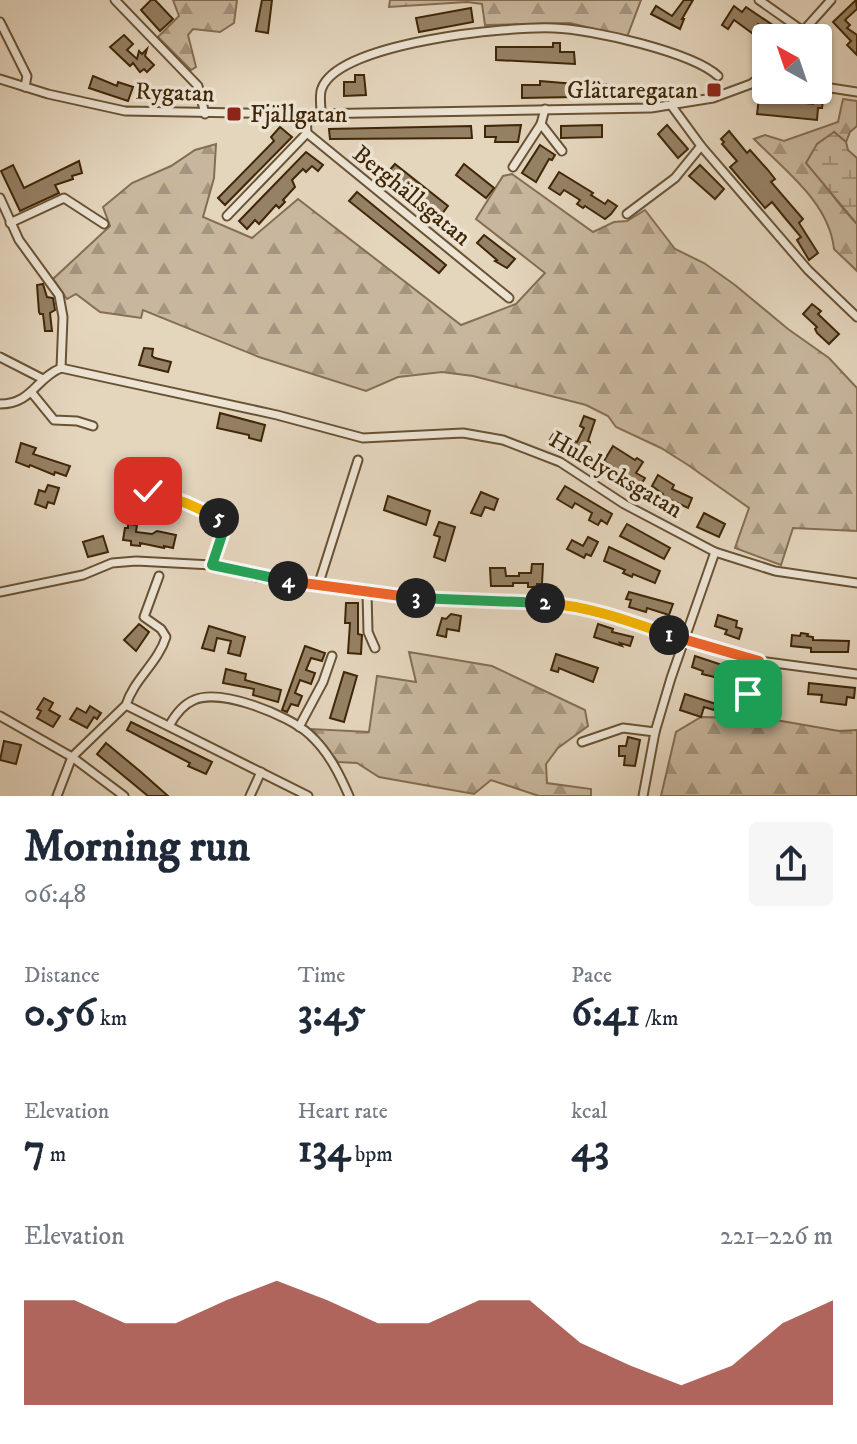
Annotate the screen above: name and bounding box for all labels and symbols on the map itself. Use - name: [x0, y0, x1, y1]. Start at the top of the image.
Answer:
- north arrow: [752, 24, 832, 104]
- place label: Glättaregatan: [567, 76, 698, 106]
- street label: Rygatan: [135, 77, 216, 109]
- marker: Glättaregatan: [705, 81, 723, 99]
- place label: Fjällgatan: [250, 100, 348, 130]
- marker: Fjällgatan: [225, 105, 243, 123]
- street label: Berghällsgatan: [346, 139, 477, 253]
- street label: Hulelycksgatan: [543, 425, 688, 525]
- pin: [114, 457, 182, 525]
- pin: 5: [199, 498, 239, 538]
- pin: 4: [268, 561, 308, 601]
- pin: 3: [396, 578, 436, 618]
- pin: 2: [525, 583, 565, 623]
- pin: 1: [649, 615, 689, 655]
- pin: [714, 660, 782, 728]

